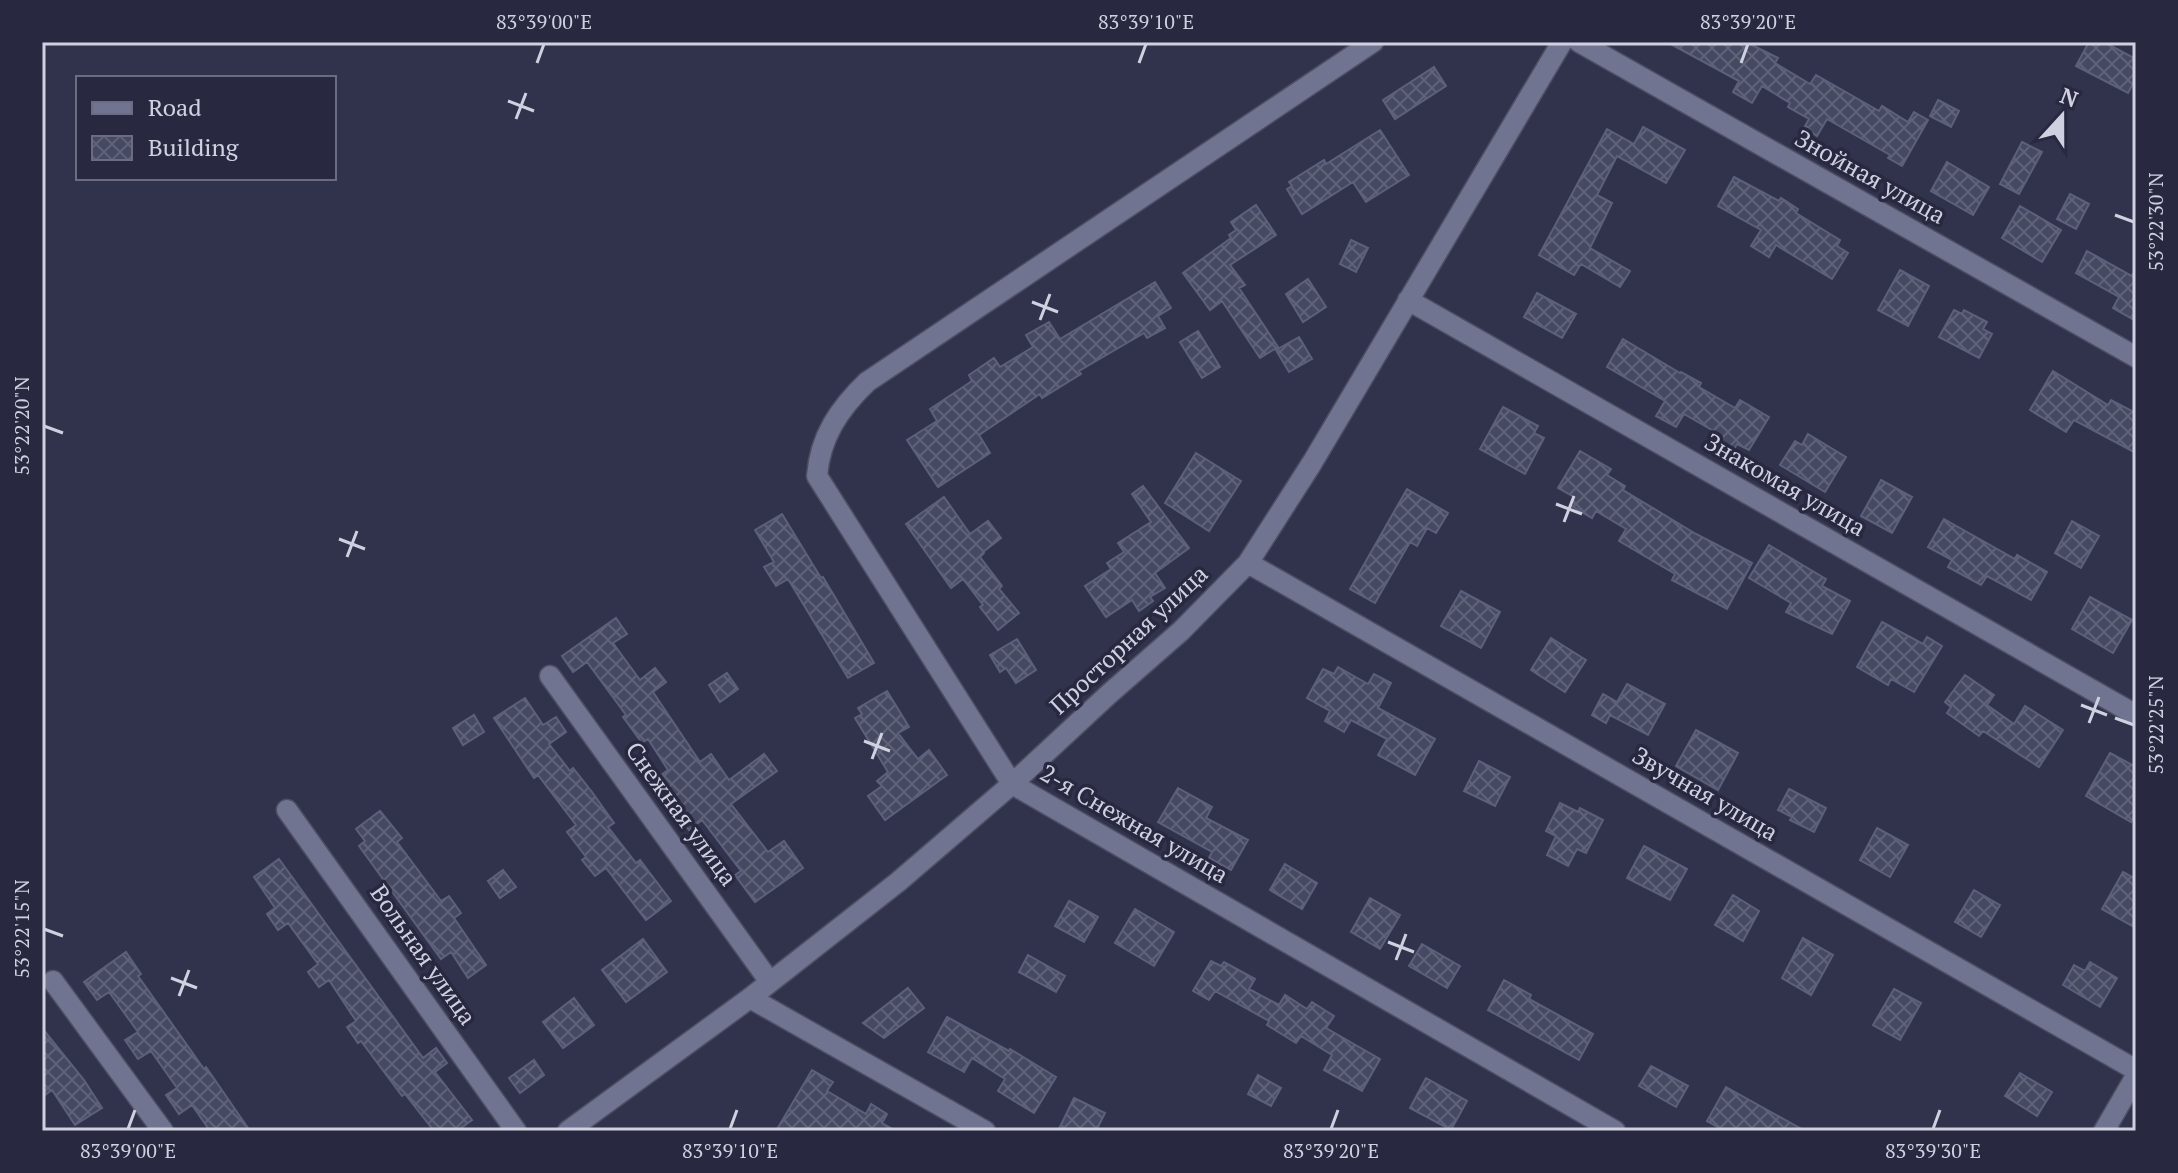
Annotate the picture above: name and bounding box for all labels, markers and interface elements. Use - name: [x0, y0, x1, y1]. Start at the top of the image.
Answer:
- text: 83°39'00"E: [496, 8, 592, 35]
- text: 83°39'10"E: [1098, 8, 1194, 35]
- text: 83°39'20"E: [1700, 8, 1796, 35]
- legend: [76, 76, 336, 180]
- north arrow: [2022, 76, 2102, 156]
- text: N: [2056, 80, 2083, 114]
- text: Road: [148, 91, 202, 123]
- street label: Знойная улица: [1789, 122, 1951, 231]
- text: Building: [148, 131, 239, 163]
- text: 53°22'30"N: [2142, 172, 2169, 272]
- text: 53°22'20"N: [8, 376, 35, 476]
- street label: Знакомая улица: [1699, 425, 1872, 543]
- street label: Просторная улица: [1042, 558, 1214, 721]
- text: 53°22'25"N: [2142, 675, 2169, 775]
- street label: Снежная улица: [619, 735, 745, 892]
- street label: Звучная улица: [1627, 739, 1784, 848]
- street label: 2-я Снежная улица: [1035, 756, 1234, 890]
- street label: Вольная улица: [364, 878, 484, 1031]
- text: 53°22'15"N: [8, 879, 35, 979]
- text: 83°39'00"E: [80, 1137, 176, 1164]
- text: 83°39'10"E: [682, 1137, 778, 1164]
- text: 83°39'20"E: [1283, 1137, 1379, 1164]
- text: 83°39'30"E: [1885, 1137, 1981, 1164]

